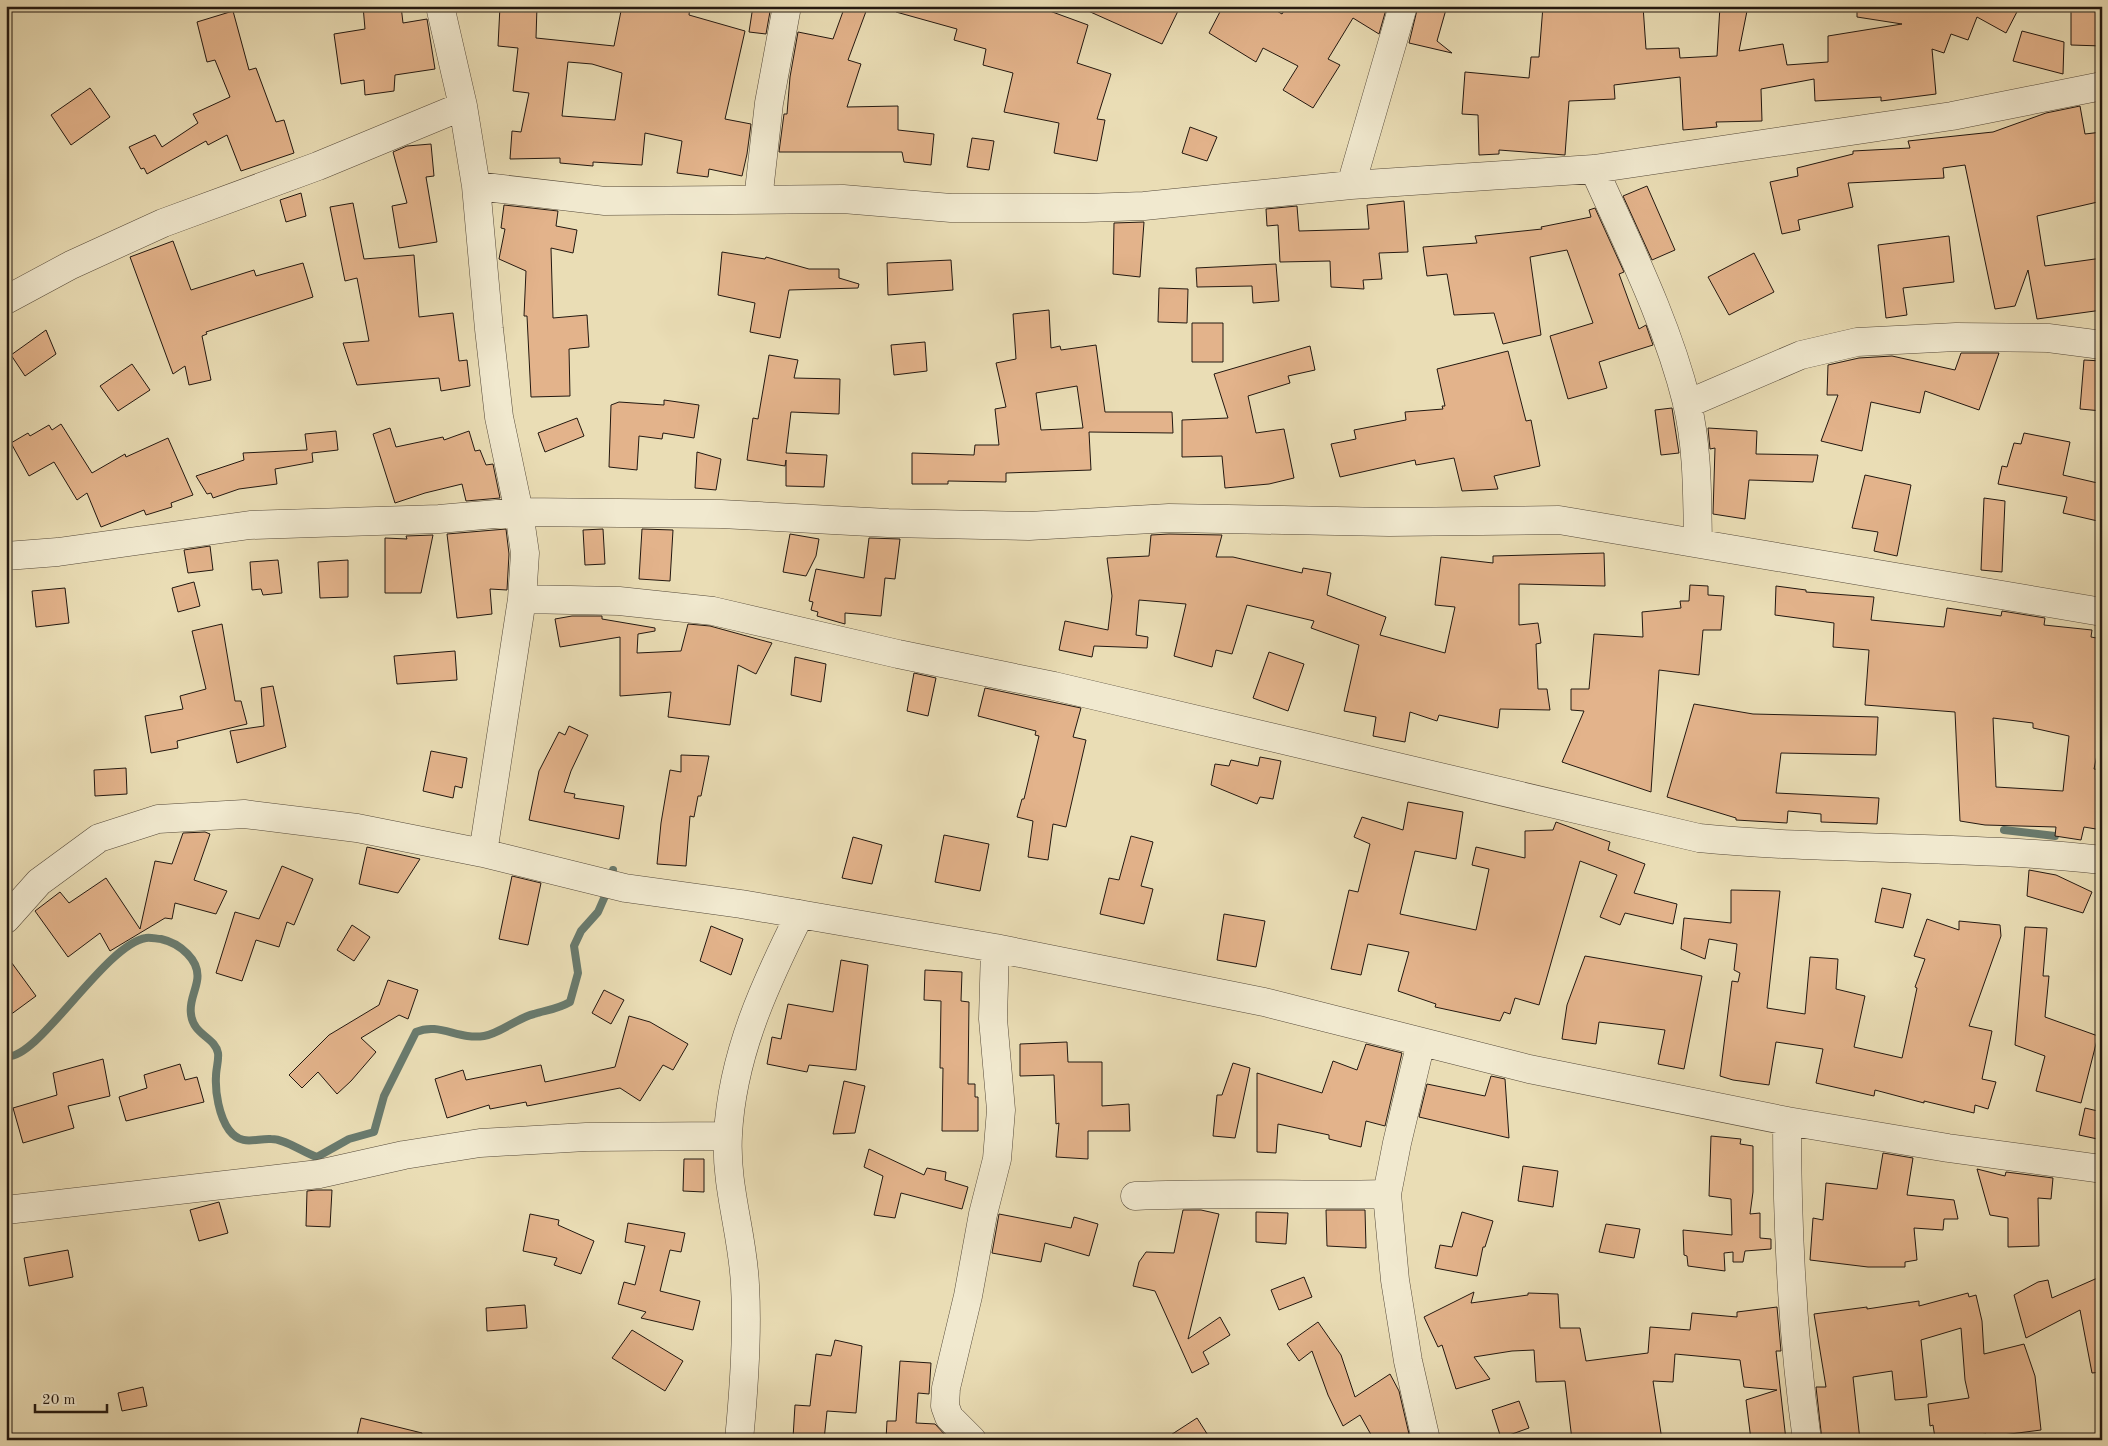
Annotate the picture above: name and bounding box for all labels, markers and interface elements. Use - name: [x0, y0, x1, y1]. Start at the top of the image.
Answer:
- scale bar: [35, 1381, 108, 1413]
- text: 20 m: [42, 1393, 76, 1408]

